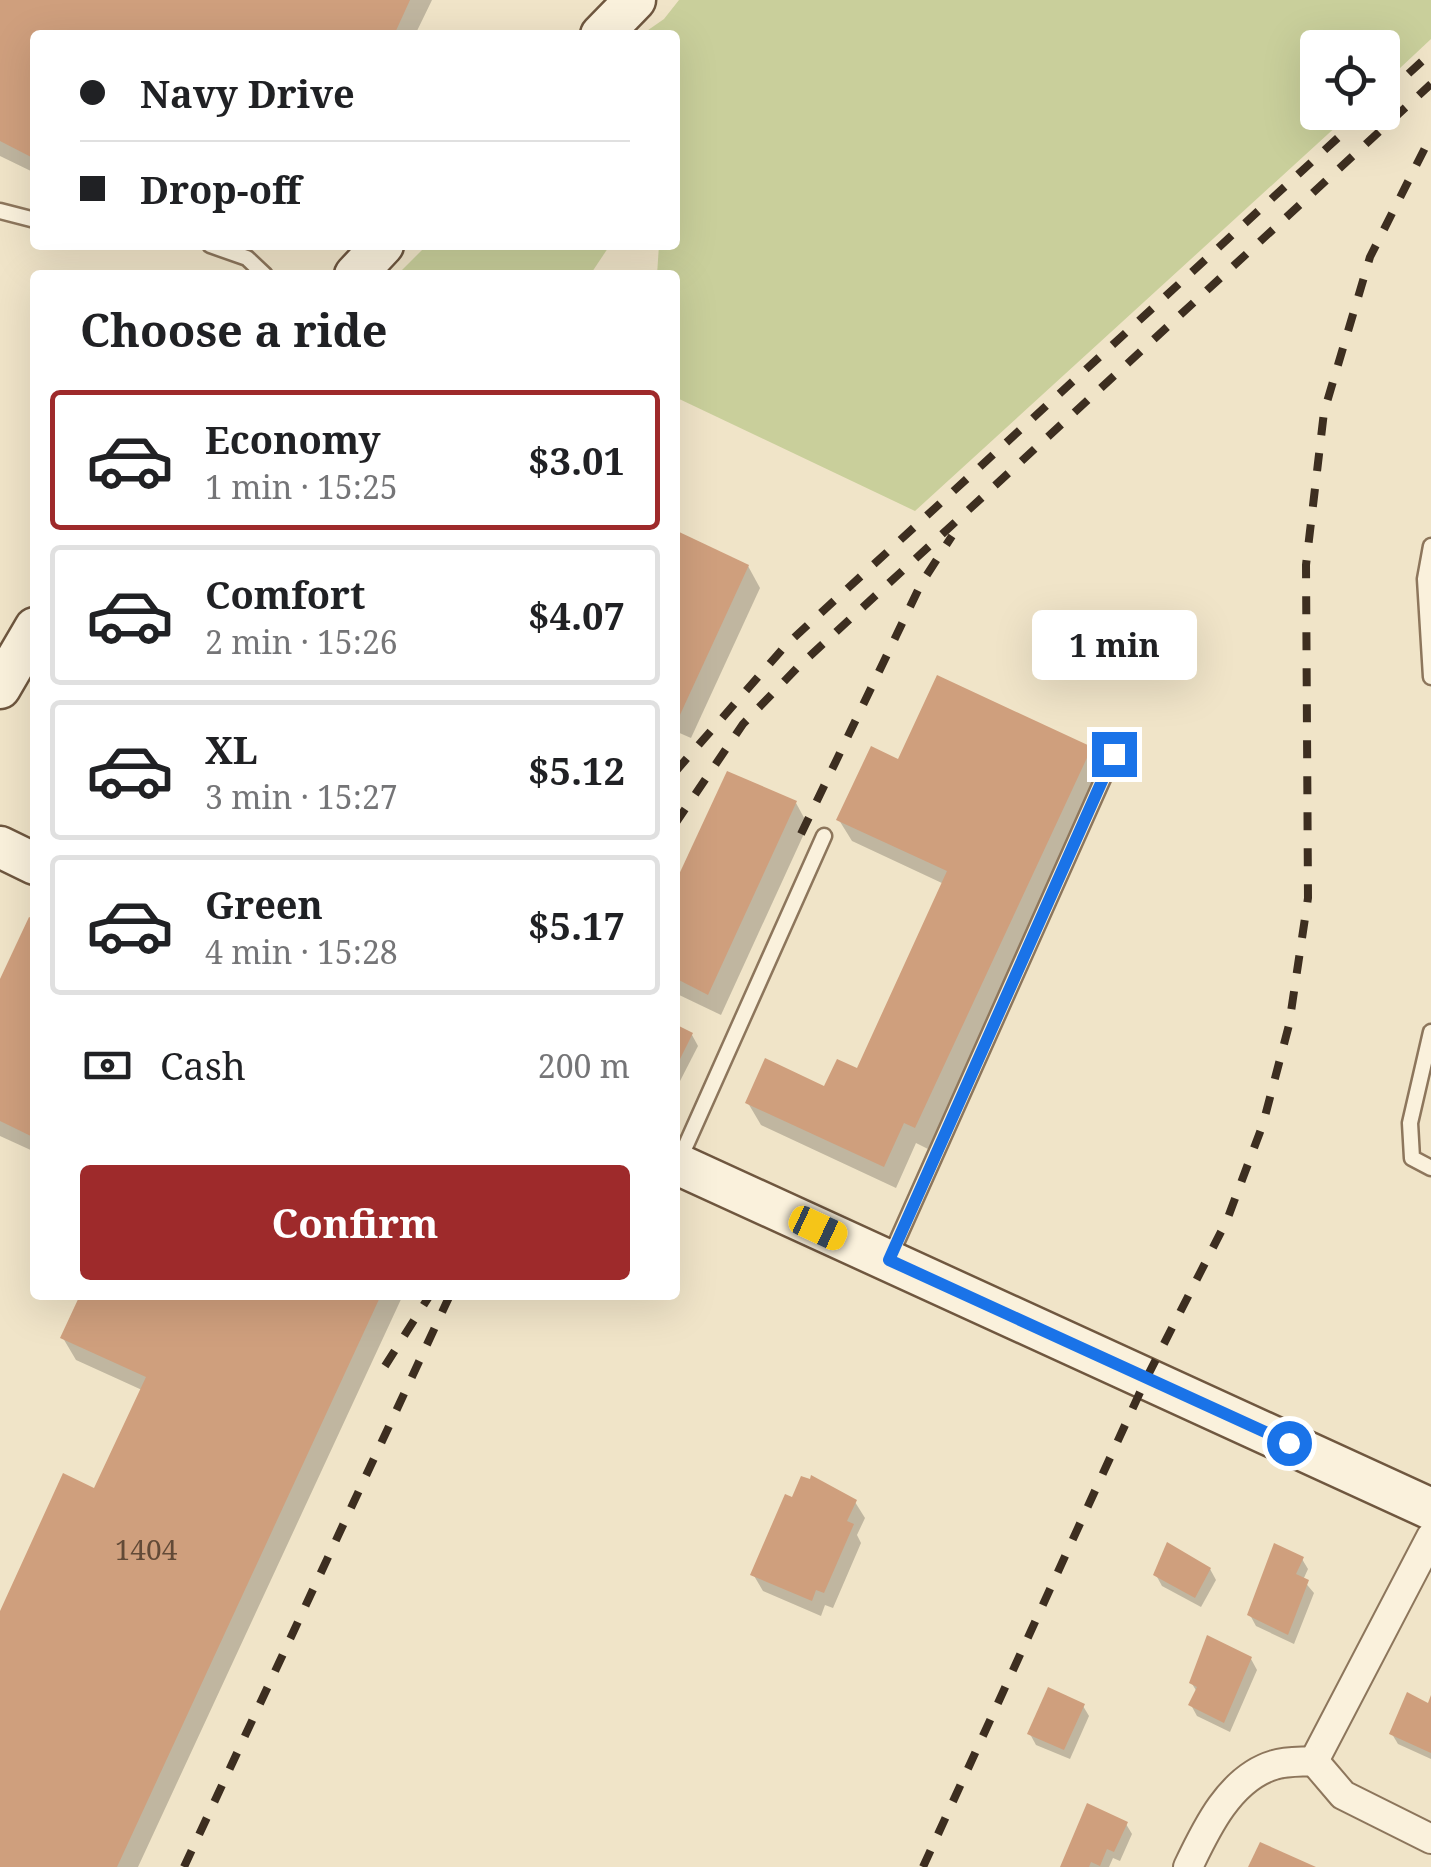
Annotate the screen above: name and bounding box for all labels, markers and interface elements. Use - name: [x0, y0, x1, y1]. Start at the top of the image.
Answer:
- map controls: [1300, 30, 1400, 130]
- button: locate: [1300, 30, 1400, 130]
- text: Navy Drive: [140, 67, 355, 119]
- text: Drop-off: [140, 163, 301, 215]
- text: Choose a ride: [80, 299, 388, 360]
- text: Economy: [205, 413, 381, 465]
- icon: car: [85, 415, 175, 505]
- text: $3.01: [528, 434, 625, 486]
- text: 1 min · 15:25: [205, 465, 398, 508]
- text: Comfort: [205, 568, 365, 620]
- icon: car: [85, 570, 175, 660]
- text: $4.07: [528, 589, 625, 641]
- callout: 1 min: [1032, 609, 1196, 679]
- text: 2 min · 15:26: [205, 620, 398, 663]
- text: 1 min: [1069, 623, 1160, 666]
- text: XL: [205, 723, 258, 775]
- icon: car: [85, 725, 175, 815]
- route end: [1092, 732, 1137, 777]
- text: $5.12: [528, 744, 625, 796]
- text: 3 min · 15:27: [205, 775, 398, 818]
- text: Green: [205, 878, 323, 930]
- icon: car: [85, 880, 175, 970]
- text: $5.17: [528, 899, 625, 951]
- text: 4 min · 15:28: [205, 930, 398, 973]
- icon: cash: [80, 1038, 135, 1093]
- text: Cash: [160, 1039, 246, 1091]
- text: 200 m: [538, 1044, 630, 1087]
- button: Confirm: [80, 1165, 630, 1280]
- car: [784, 1202, 852, 1254]
- route start: [1267, 1421, 1312, 1466]
- house number: 1404: [115, 1530, 178, 1568]

